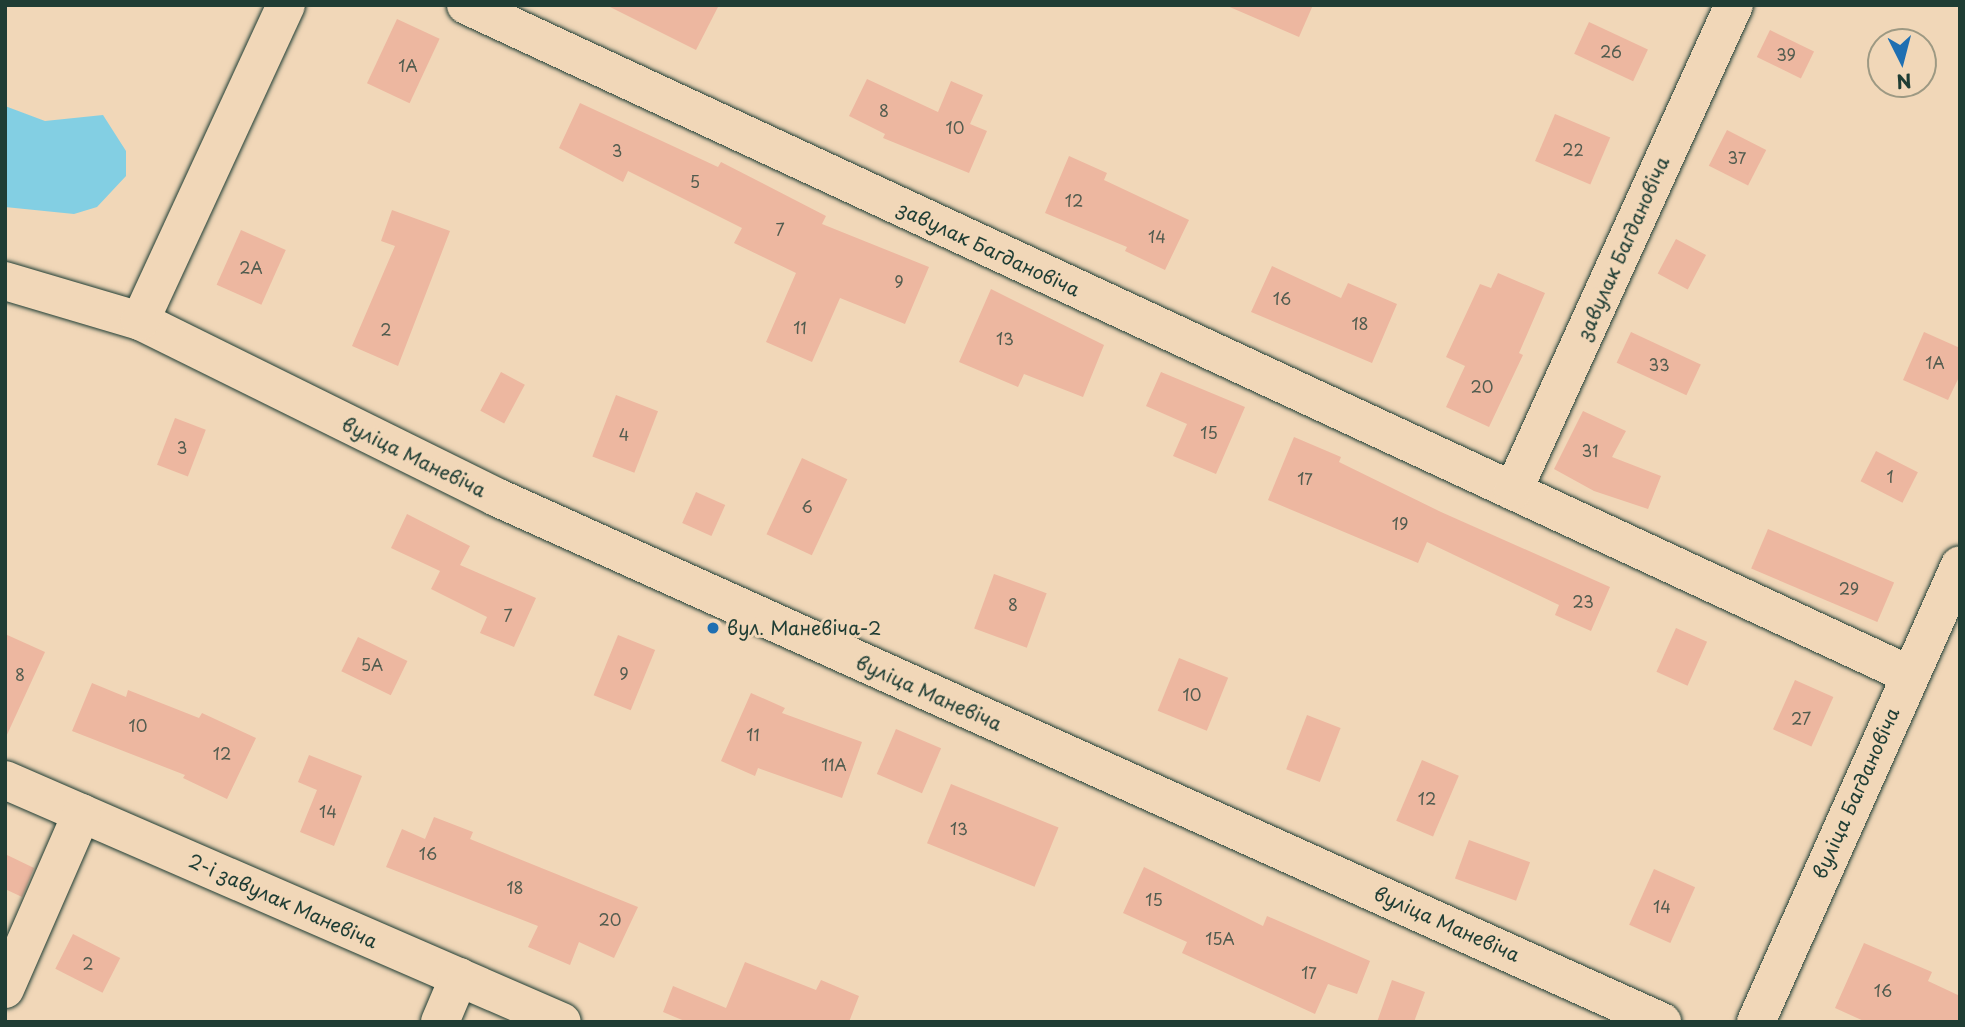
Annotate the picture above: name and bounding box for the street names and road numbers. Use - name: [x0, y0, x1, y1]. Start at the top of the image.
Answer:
- street label: завулак Багдановіча: [1572, 153, 1674, 343]
- street label: завулак Багдановіча: [894, 197, 1084, 301]
- street label: вуліца Маневіча: [338, 412, 490, 502]
- street label: вуліца Маневіча: [852, 650, 1006, 736]
- street label: вуліца Багдановіча: [1808, 704, 1904, 882]
- street label: 2-і завулак Маневіча: [184, 849, 382, 953]
- street label: вуліца Маневіча: [1370, 881, 1524, 967]

